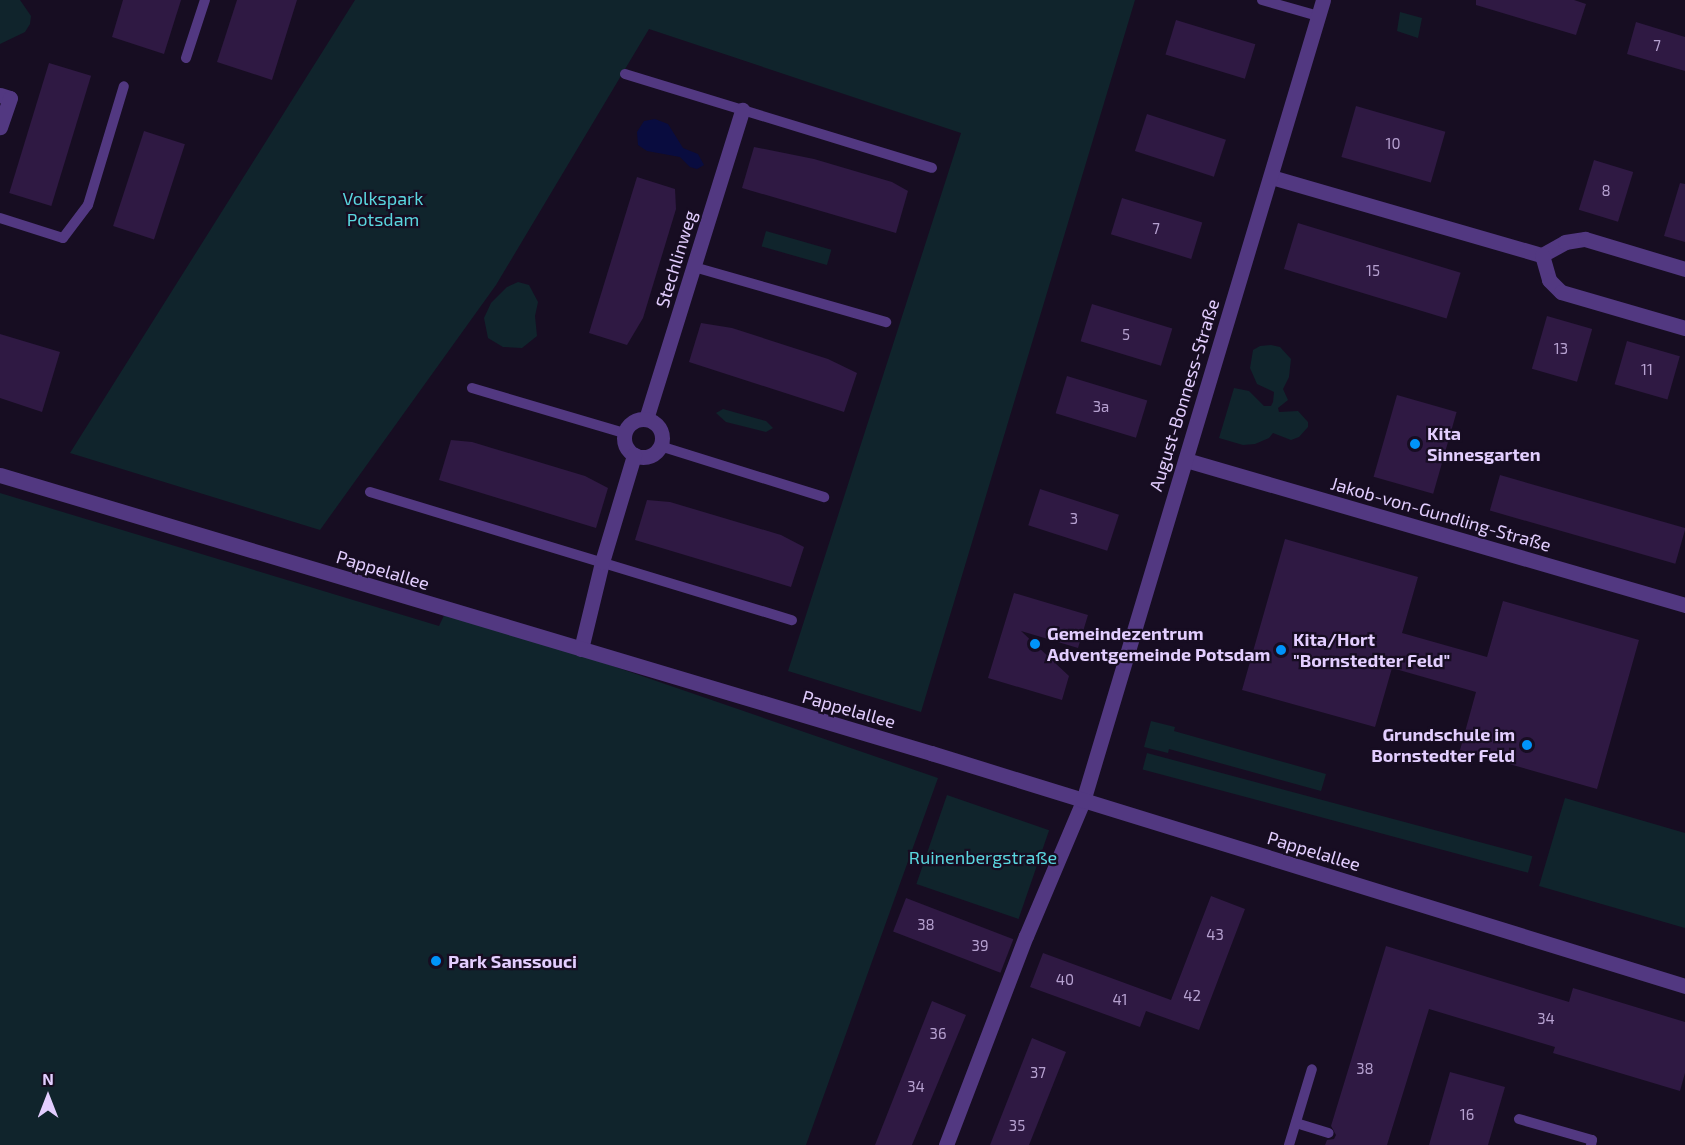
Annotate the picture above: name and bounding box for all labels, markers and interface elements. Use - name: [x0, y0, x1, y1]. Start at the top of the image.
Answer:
- house number: 7: [1653, 37, 1661, 55]
- house number: 10: [1385, 135, 1401, 153]
- house number: 8: [1601, 182, 1611, 200]
- park label: Volkspark Potsdam: [343, 188, 423, 230]
- street label: Stechlinweg: [651, 208, 701, 310]
- house number: 7: [1152, 220, 1160, 238]
- house number: 15: [1366, 262, 1380, 280]
- street label: August-Bonness-Straße: [1144, 296, 1224, 494]
- house number: 5: [1122, 326, 1130, 344]
- house number: 13: [1554, 340, 1568, 358]
- house number: 11: [1641, 361, 1653, 379]
- house number: 3a: [1093, 398, 1109, 416]
- place label: Kita Sinnesgarten: [1427, 423, 1541, 466]
- marker: Kita Sinnesgarten: [1408, 437, 1422, 451]
- street label: Jakob-von-Gundling-Straße: [1328, 472, 1554, 556]
- house number: 3: [1070, 510, 1078, 528]
- street label: Pappelallee: [334, 546, 432, 594]
- place label: Gemeindezentrum Adventgemeinde Potsdam: [1047, 623, 1270, 666]
- place label: Kita/Hort "Bornstedter Feld": [1293, 629, 1451, 672]
- marker: Gemeindezentrum Adventgemeinde Potsdam: [1028, 637, 1042, 651]
- marker: Kita/Hort "Bornstedter Feld": [1274, 643, 1288, 657]
- street label: Pappelallee: [800, 685, 898, 733]
- place label: Grundschule im Bornstedter Feld: [1371, 724, 1515, 766]
- marker: Grundschule im Bornstedter Feld: [1520, 738, 1534, 752]
- street label: Pappelallee: [1265, 827, 1363, 875]
- park label: Ruinenbergstraße: [909, 846, 1057, 868]
- house number: 38: [917, 916, 935, 934]
- house number: 43: [1206, 926, 1224, 944]
- house number: 39: [972, 937, 988, 955]
- place label: Park Sanssouci: [448, 950, 577, 972]
- marker: Park Sanssouci: [429, 954, 443, 968]
- house number: 40: [1056, 971, 1074, 989]
- house number: 42: [1183, 987, 1201, 1005]
- house number: 41: [1112, 991, 1128, 1009]
- house number: 34: [1537, 1010, 1555, 1028]
- house number: 36: [930, 1025, 946, 1043]
- house number: 38: [1356, 1060, 1374, 1078]
- house number: 37: [1030, 1064, 1046, 1082]
- north arrow: [18, 1067, 78, 1127]
- text: N: [42, 1069, 54, 1088]
- house number: 34: [907, 1078, 925, 1096]
- house number: 16: [1460, 1106, 1474, 1124]
- house number: 35: [1009, 1117, 1025, 1135]

